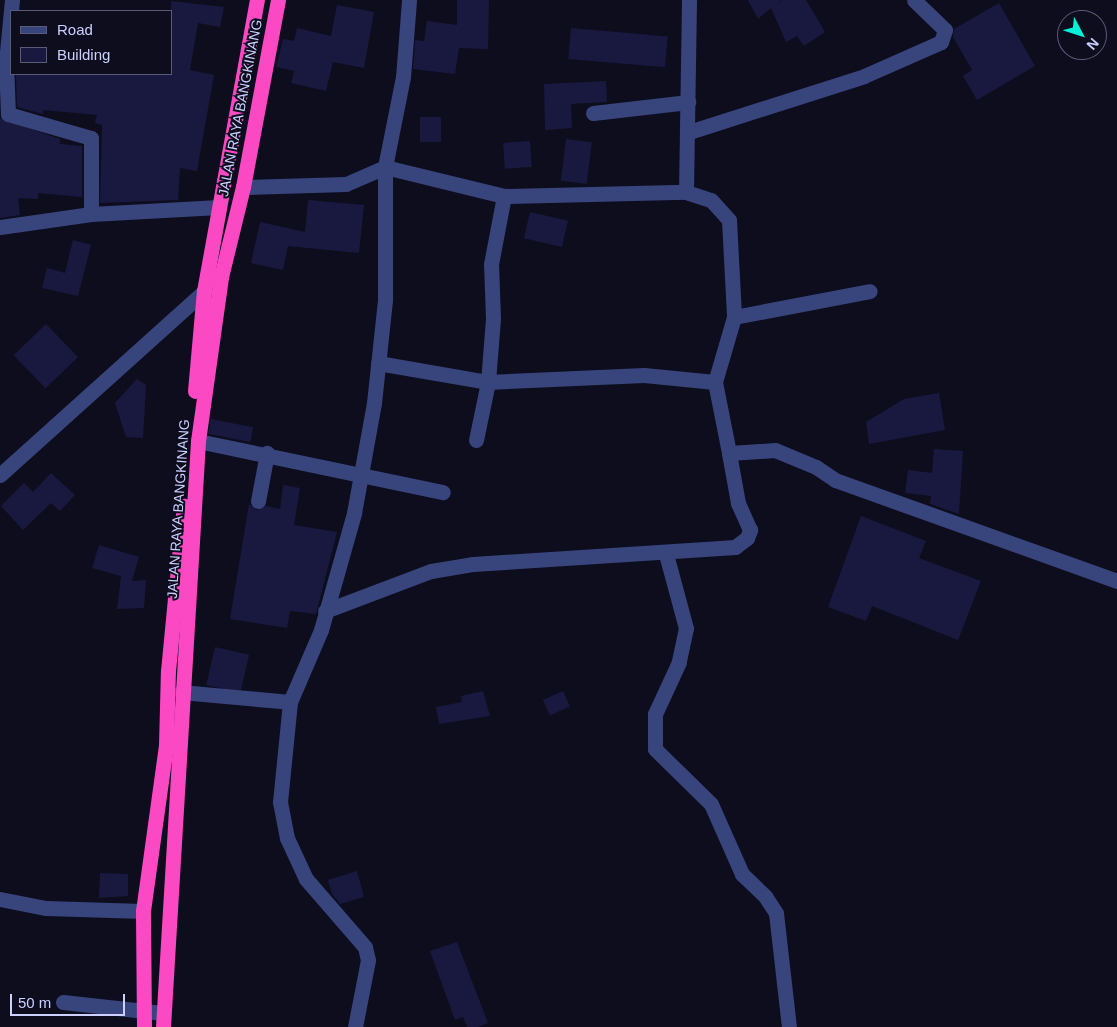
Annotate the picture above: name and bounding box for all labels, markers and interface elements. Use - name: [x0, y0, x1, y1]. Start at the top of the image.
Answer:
- legend: [10, 10, 172, 75]
- north arrow: [1057, 10, 1107, 60]
- street label: JALAN RAYA BANGKINANG: [215, 18, 265, 198]
- text: Road: [57, 21, 93, 38]
- text: N: [1083, 35, 1102, 53]
- text: Building: [57, 46, 110, 63]
- street label: JALAN RAYA BANGKINANG: [163, 418, 193, 600]
- scale bar: [12, 984, 128, 1016]
- text: 50 m: [18, 994, 51, 1011]

